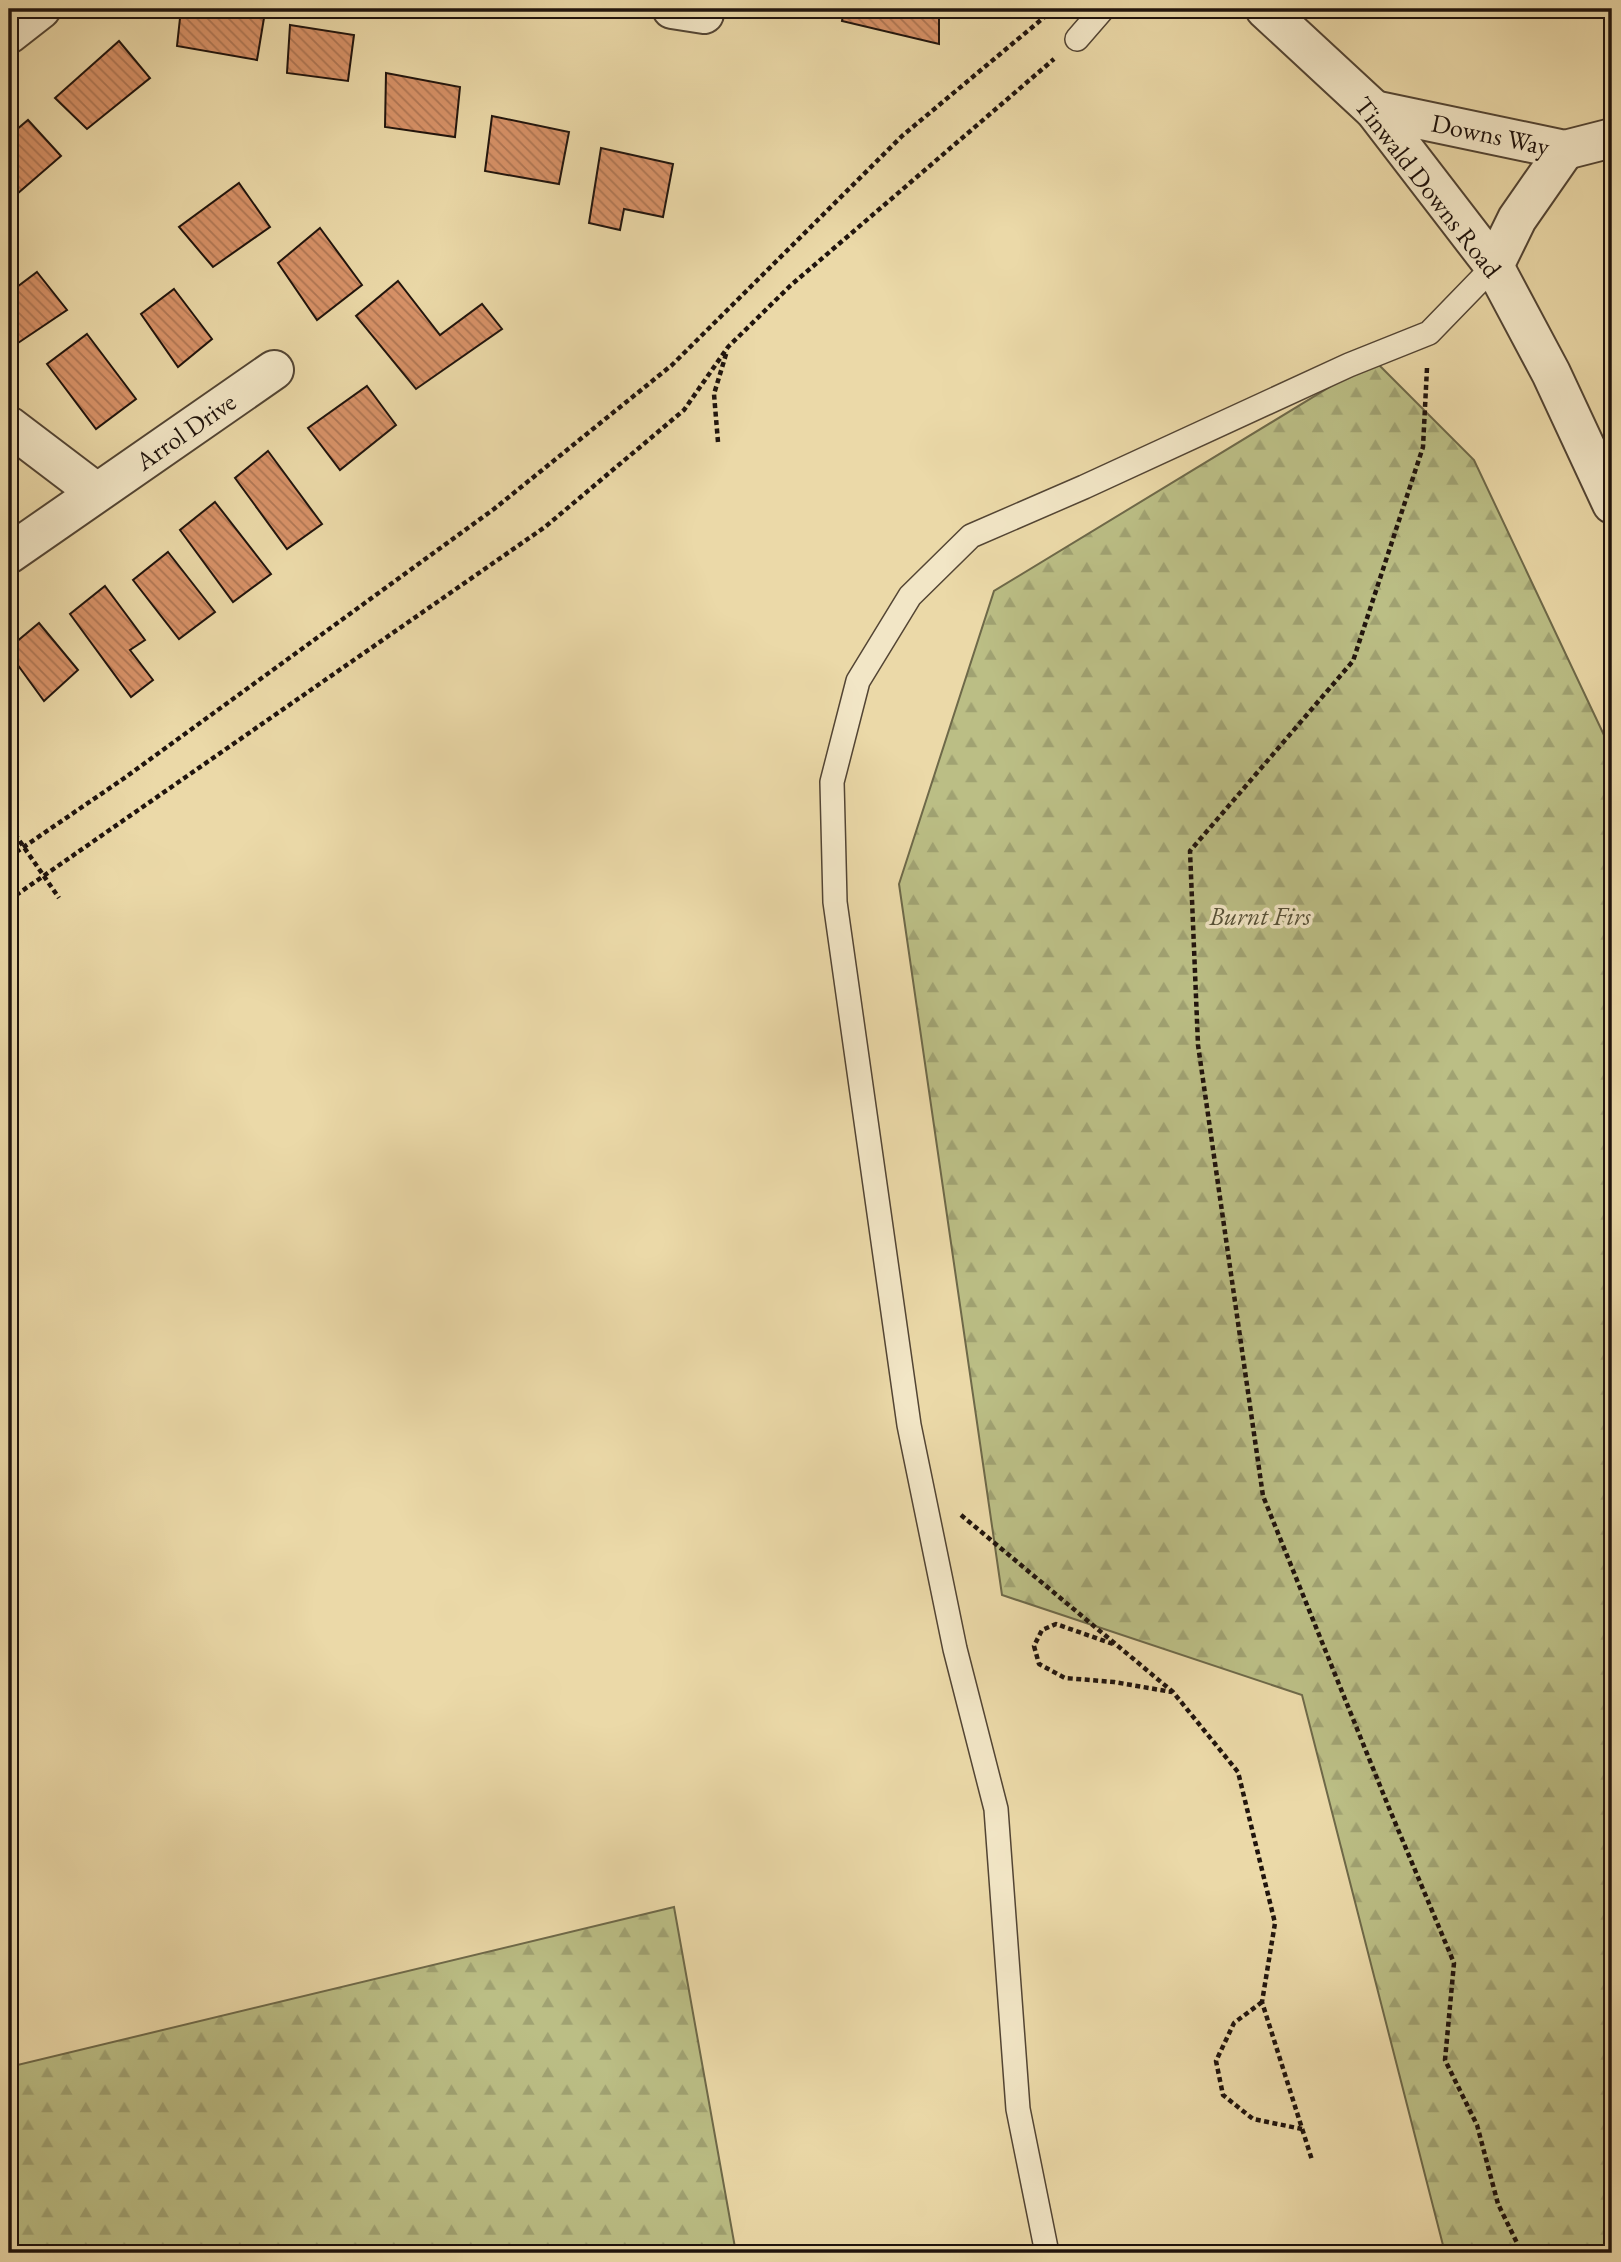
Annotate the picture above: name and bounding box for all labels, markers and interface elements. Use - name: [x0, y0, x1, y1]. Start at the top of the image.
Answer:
- street label: Tinwald Downs Road: [1347, 89, 1510, 285]
- street label: Downs Way: [1428, 105, 1553, 163]
- street label: Arrol Drive: [128, 385, 242, 479]
- park label: Burnt Firs: [1208, 899, 1312, 933]

